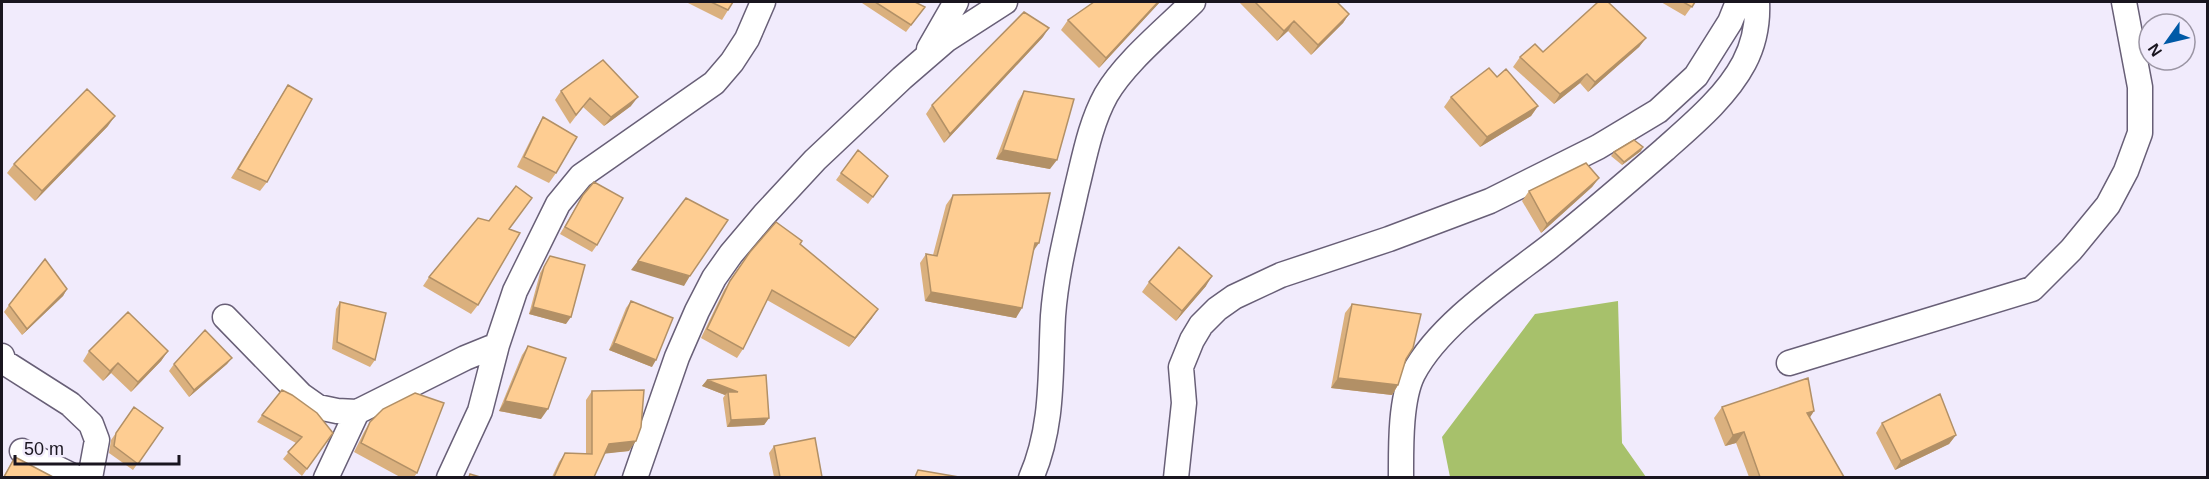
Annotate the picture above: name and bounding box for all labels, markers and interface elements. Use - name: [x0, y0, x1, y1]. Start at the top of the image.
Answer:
- north arrow: [2137, 12, 2197, 72]
- text: N: [2145, 41, 2165, 60]
- scale bar: [15, 428, 178, 466]
- text: 50 m: [24, 439, 64, 459]

